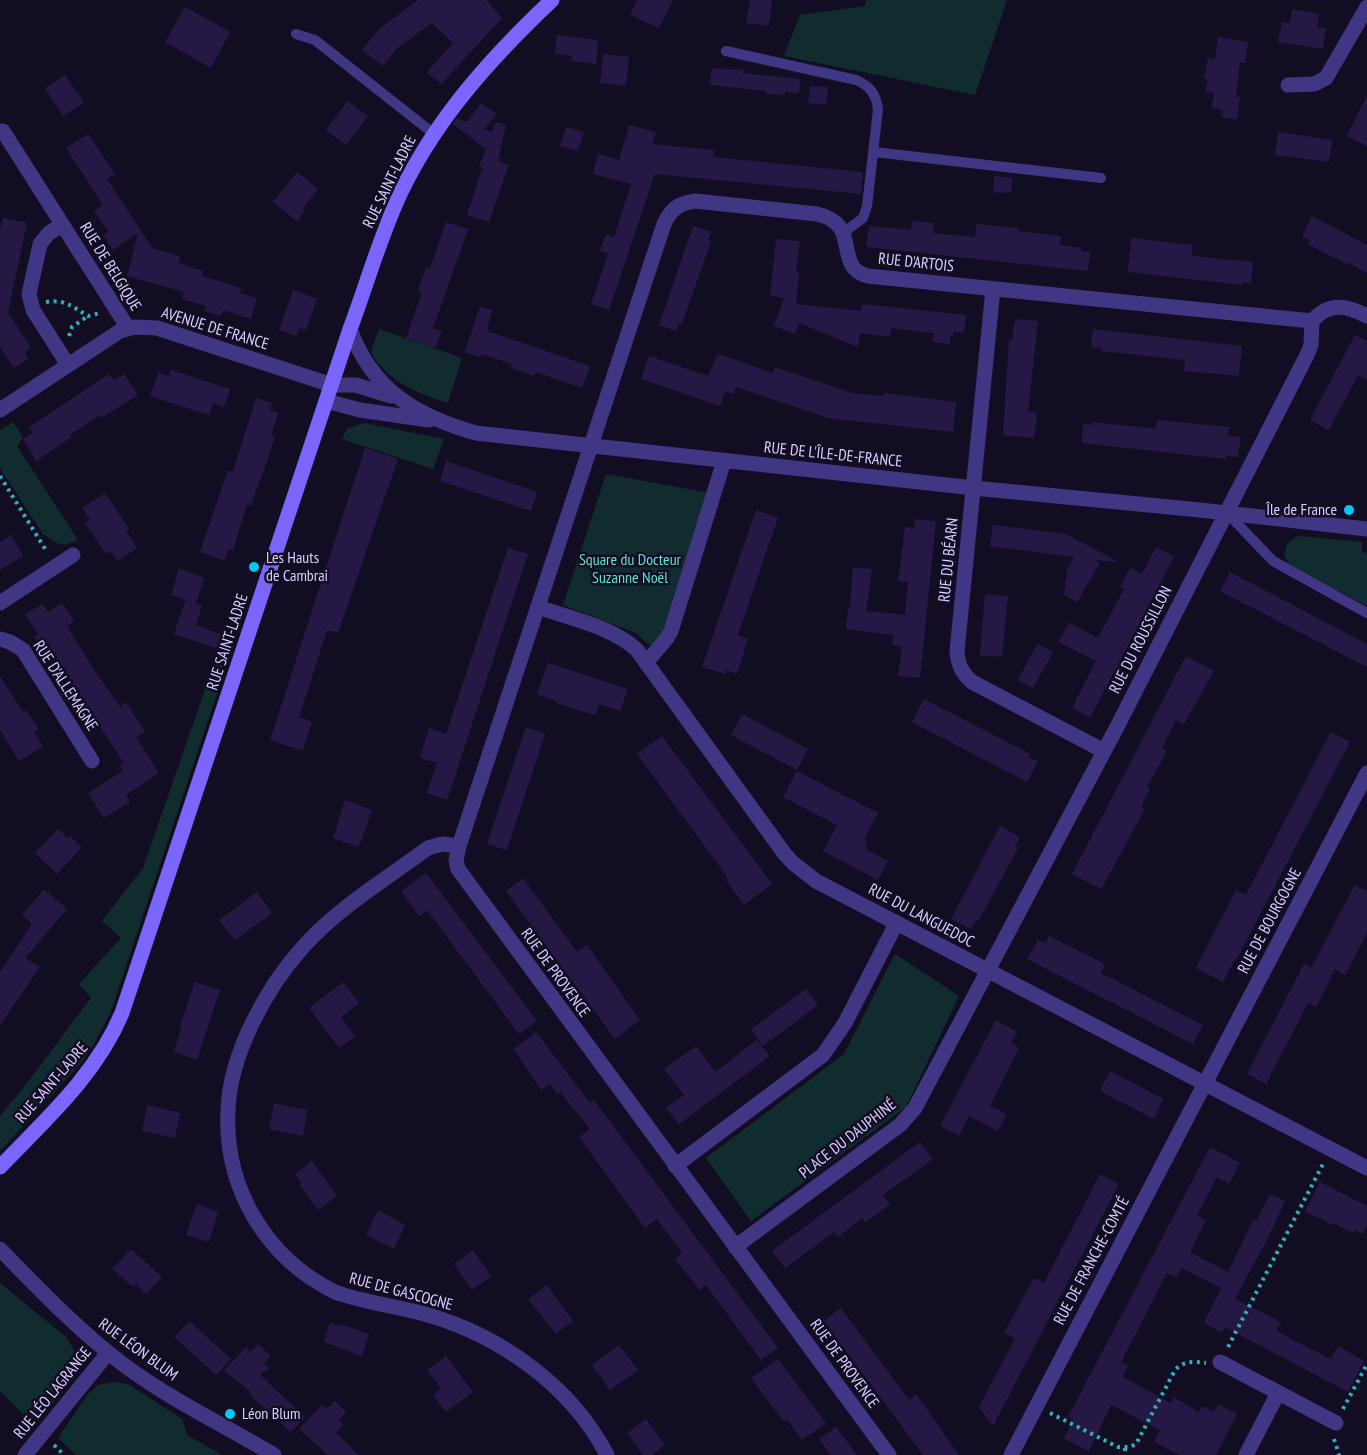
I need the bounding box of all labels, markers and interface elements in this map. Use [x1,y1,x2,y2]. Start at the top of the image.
street label: RUE SAINT-LADRE [359,133,421,231]
street label: RUE DE BELGIQUE [75,219,145,315]
street label: RUE D'ARTOIS [877,249,955,277]
street label: AVENUE DE FRANCE [159,304,271,354]
street label: RUE DE L'ÎLE-DE-FRANCE [763,438,903,472]
place label: Île de France [1266,500,1337,520]
marker: Île de France [1342,503,1356,517]
street label: RUE DU BÉARN [935,517,963,603]
place label: Les Hauts de Cambrai [266,548,328,586]
park label: Square du Docteur Suzanne Noël [579,550,681,588]
marker: Les Hauts de Cambrai [247,560,261,574]
street label: RUE DU ROUSSILLON [1106,583,1176,697]
street label: RUE SAINT-LADRE [203,591,253,693]
street label: RUE D'ALLEMAGNE [29,637,101,735]
street label: RUE DE BOURGOGNE [1234,865,1306,977]
street label: RUE DU LANGUEDOC [865,880,977,952]
street label: RUE DE PROVENCE [516,925,594,1021]
street label: RUE SAINT-LADRE [12,1039,92,1127]
street label: PLACE DU DAUPHINÉ [796,1095,900,1183]
street label: RUE DE FRANCHE-COMTÉ [1050,1194,1134,1328]
street label: RUE DE GASCOGNE [347,1269,455,1315]
street label: RUE LÉON BLUM [95,1315,181,1385]
street label: RUE DE PROVENCE [805,1316,883,1412]
street label: RUE LÉO LAGRANGE [10,1343,96,1443]
place label: Léon Blum [242,1404,300,1424]
marker: Léon Blum [223,1407,237,1421]

